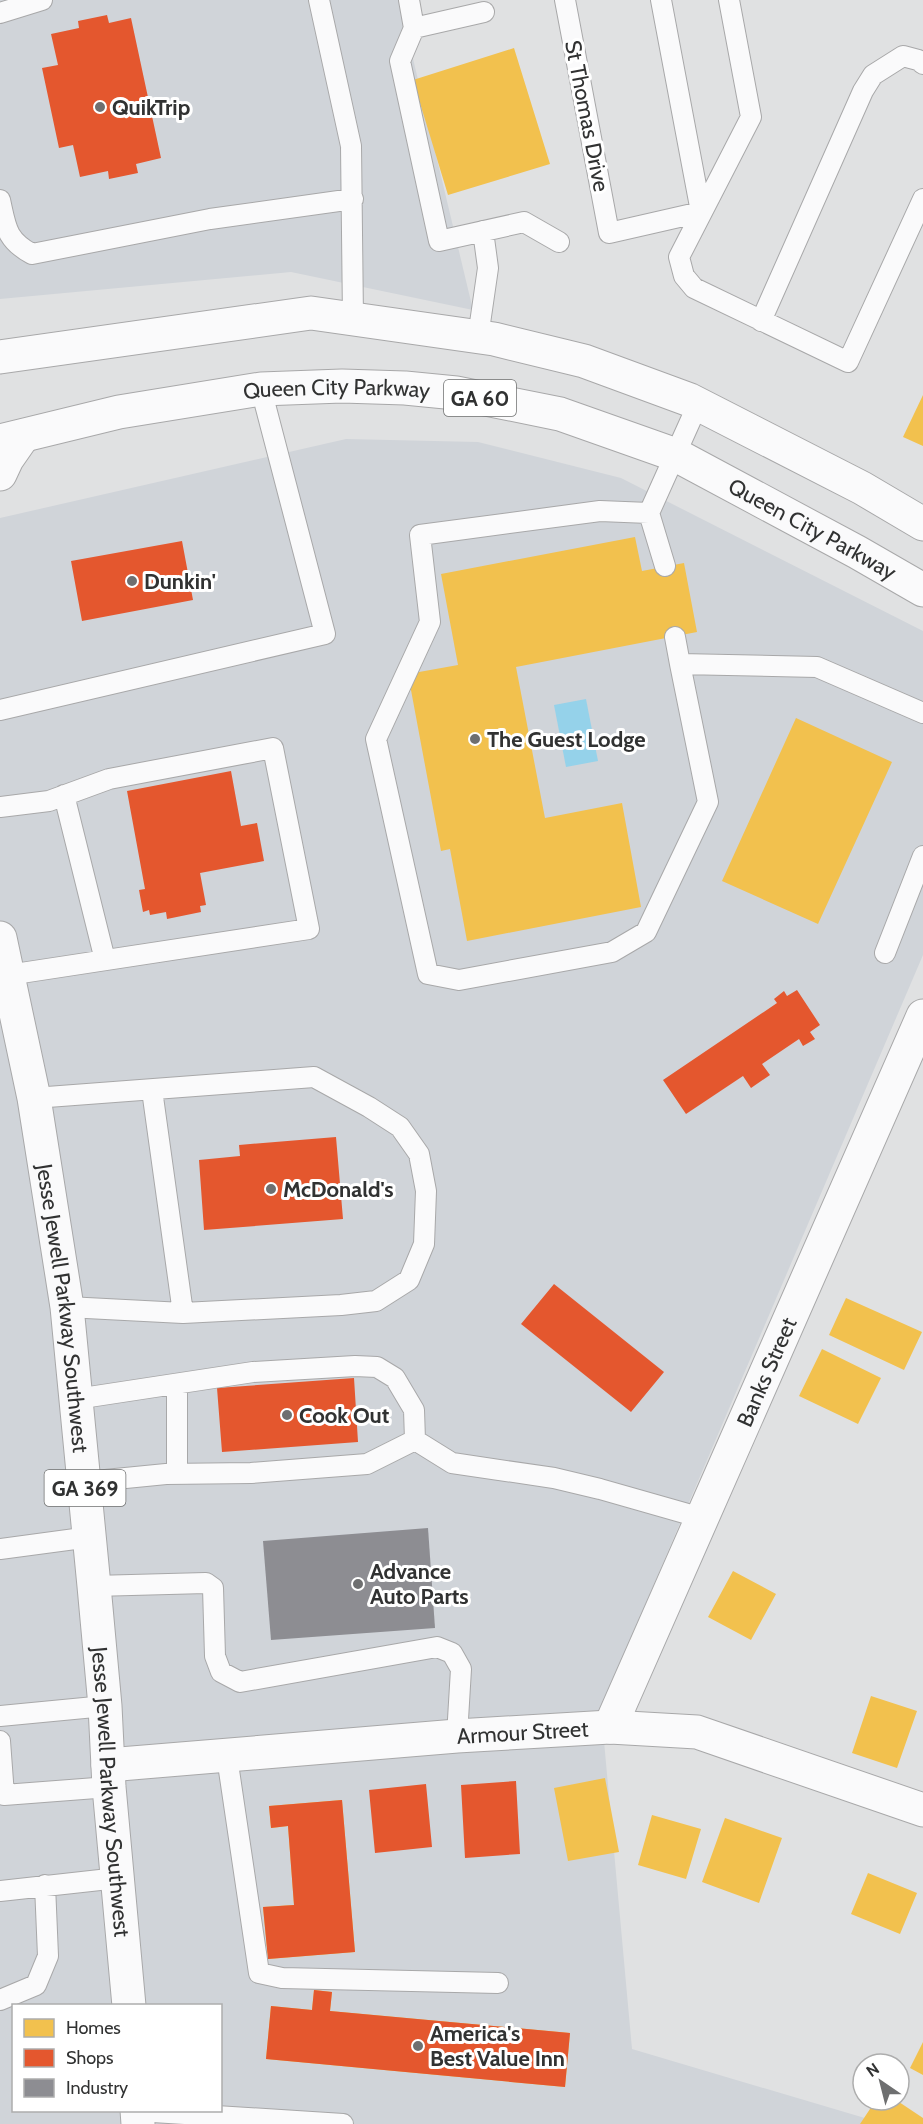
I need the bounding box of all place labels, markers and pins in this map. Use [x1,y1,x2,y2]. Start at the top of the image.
place label: QuikTrip [112,94,190,121]
marker: QuikTrip [93,100,107,114]
place label: Dunkin' [144,568,216,595]
marker: Dunkin' [125,574,139,588]
place label: The Guest Lodge [487,726,645,753]
marker: The Guest Lodge [468,732,482,746]
place label: McDonald's [283,1176,394,1203]
marker: McDonald's [264,1182,278,1196]
place label: Cook Out [299,1402,390,1429]
marker: Cook Out [280,1408,294,1422]
place label: Advance Auto Parts [370,1558,469,1610]
marker: Advance Auto Parts [351,1577,365,1591]
place label: America's Best Value Inn [430,2020,565,2072]
marker: America's Best Value Inn [411,2039,425,2053]

